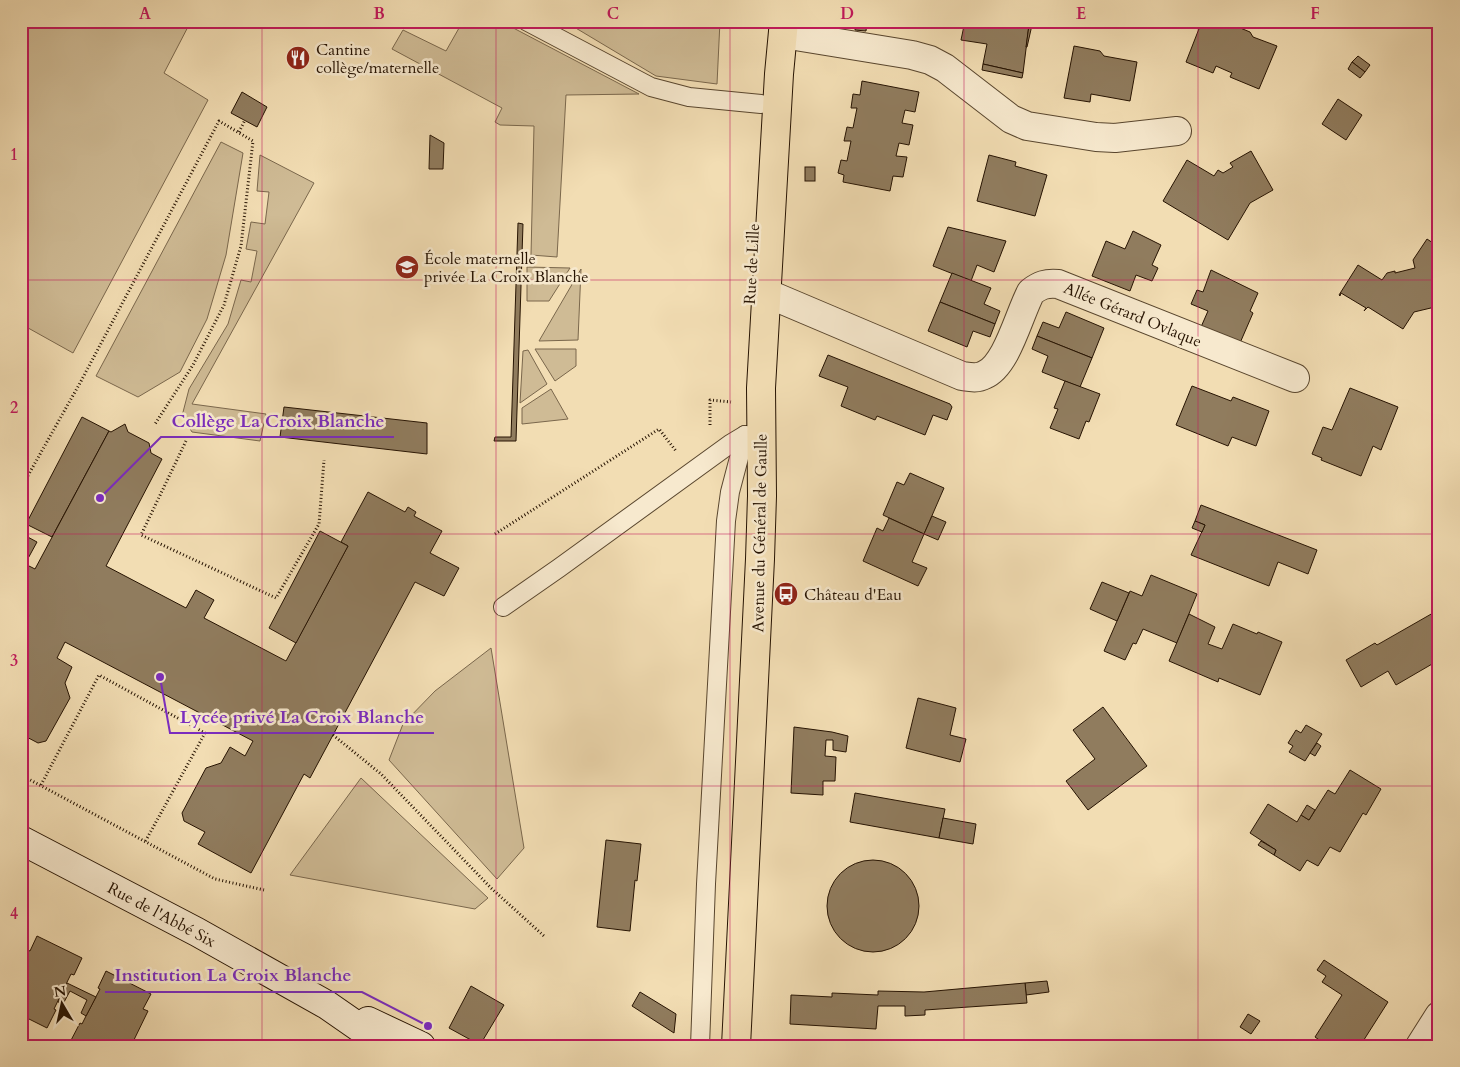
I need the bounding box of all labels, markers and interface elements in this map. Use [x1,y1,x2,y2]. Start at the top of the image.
text: A [139,3,151,25]
text: B [373,3,385,25]
text: C [607,3,619,25]
text: D [840,3,854,25]
text: E [1076,3,1086,25]
text: F [1310,3,1320,25]
place label: Cantine collège/maternelle [316,39,439,79]
restaurant icon: Cantine collège/maternelle [285,45,311,71]
text: 1 [10,144,18,166]
street label: Rue de Lille [739,223,765,305]
place label: École maternelle privée La Croix Blanche [424,248,588,288]
school or university icon: École maternelle privée La Croix Blanche [394,254,420,280]
street label: Allée Gérard Ovlaque [1060,277,1205,353]
text: 2 [10,397,18,419]
callout: Collège La Croix Blanche [161,404,394,437]
text: Collège La Croix Blanche [171,409,385,434]
street label: Avenue du Général de Gaulle [747,433,773,633]
bus stop icon: Château d'Eau [773,581,799,607]
place label: Château d'Eau [804,584,902,606]
text: 3 [10,650,18,672]
callout: Lycée privé La Croix Blanche [170,700,434,733]
text: Lycée privé La Croix Blanche [180,705,424,730]
street label: Rue de l'Abbé Six [103,877,220,953]
text: 4 [10,903,18,925]
callout: Institution La Croix Blanche [105,959,362,992]
text: Institution La Croix Blanche [115,963,352,988]
north arrow [38,980,88,1030]
text: N [53,981,68,1002]

